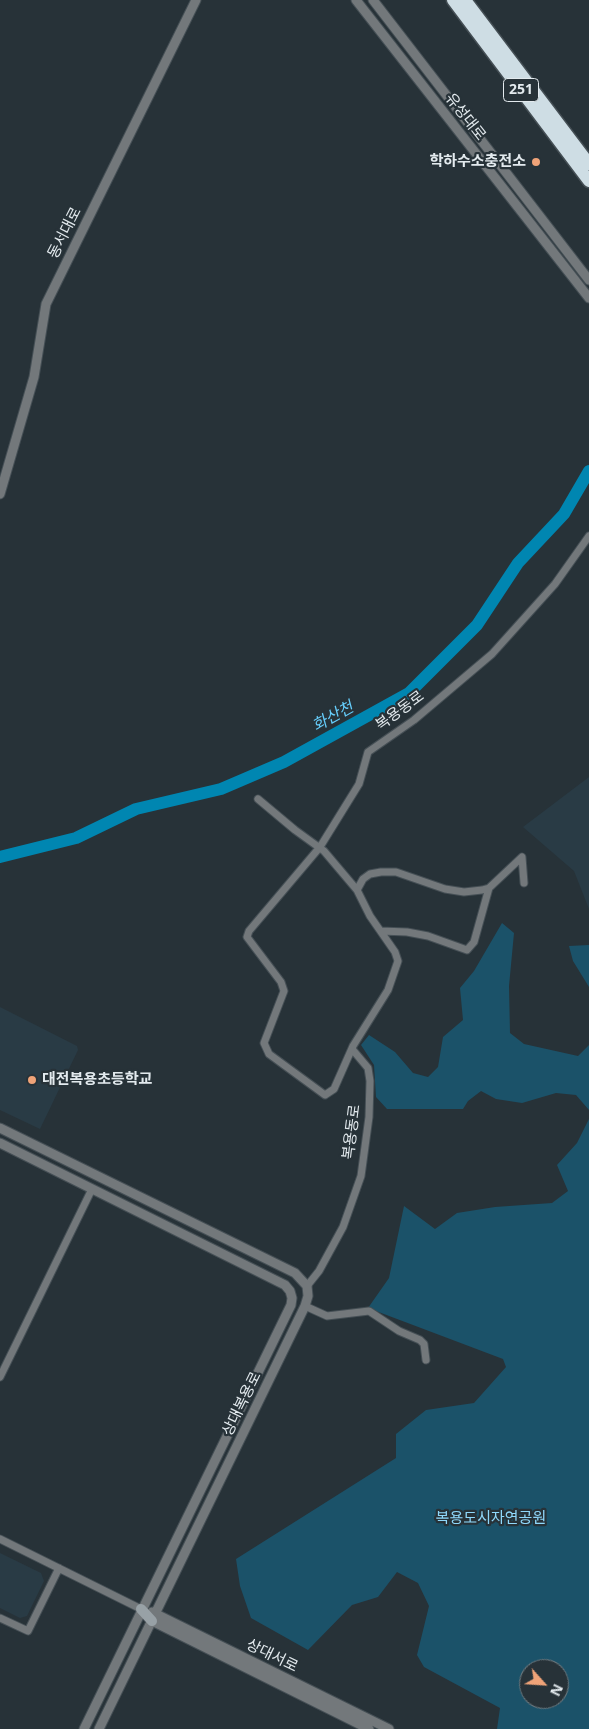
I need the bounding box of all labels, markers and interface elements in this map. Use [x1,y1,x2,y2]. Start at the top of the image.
road number: 251 [504,78,538,102]
street label: 유성대로 [441,90,489,144]
place label: 학하수소충전소 [429,153,526,171]
marker: 학하수소충전소 [530,156,542,168]
street label: 동서대로 [44,204,86,262]
street label: 복용동로 [372,687,428,735]
water label: 화산천 [309,698,357,736]
place label: 대전복용초등학교 [42,1071,152,1089]
marker: 대전복용초등학교 [26,1074,38,1086]
street label: 복용동로 [340,1104,364,1160]
street label: 상대복용로 [219,1369,265,1439]
park label: 복용도시자연공원 [436,1510,546,1528]
street label: 상대서로 [243,1636,301,1676]
north arrow [519,1659,569,1709]
text: N [546,1681,568,1700]

